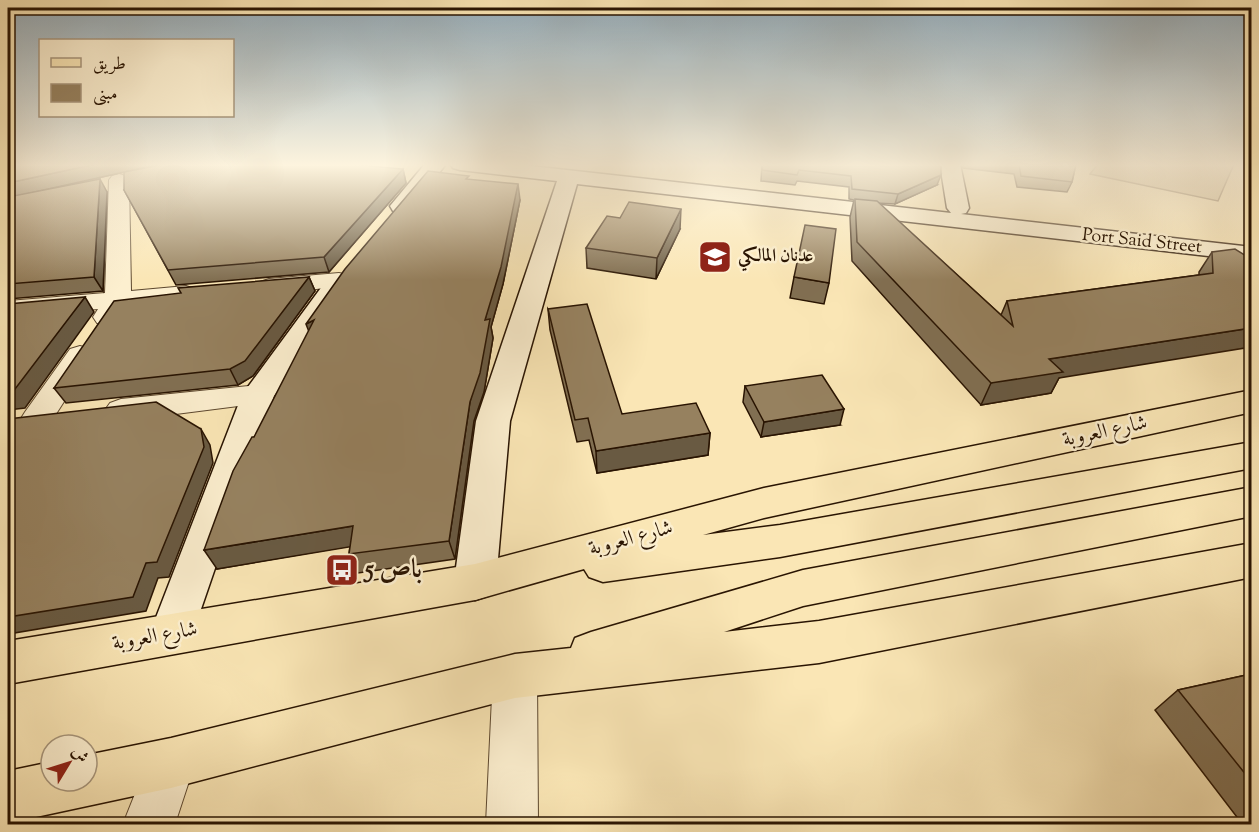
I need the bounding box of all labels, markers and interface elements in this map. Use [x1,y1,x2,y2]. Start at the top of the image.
legend [39,39,234,117]
text: طريق [93,52,126,78]
text: مبنى [93,82,118,108]
street label: Port Said Street [1081,223,1203,261]
school or university icon: عدنان المالكي [697,239,733,275]
place label: عدنان المالكي [738,244,813,272]
street label: شارع العروبة [1060,408,1150,457]
street label: شارع العروبة [586,513,677,566]
bus stop icon: باص 5 [324,552,360,588]
place label: باص 5 [363,552,422,589]
street label: شارع العروبة [110,615,200,660]
north arrow [39,733,99,793]
text: ش [65,742,93,769]

